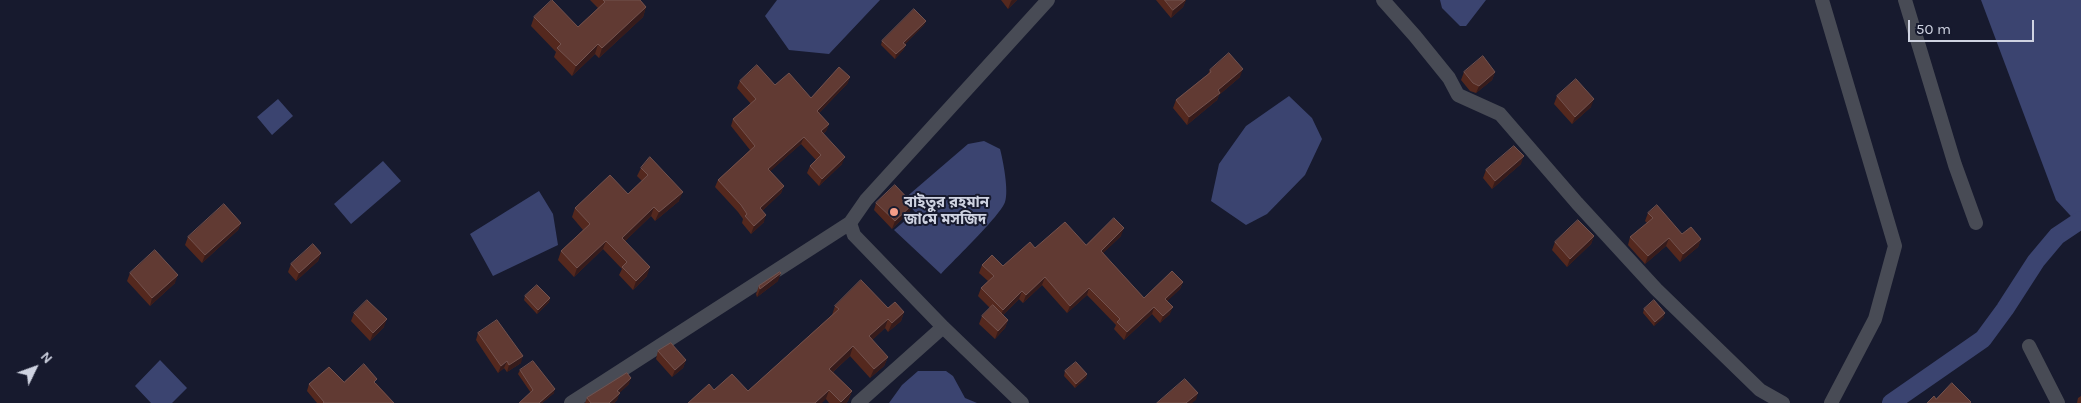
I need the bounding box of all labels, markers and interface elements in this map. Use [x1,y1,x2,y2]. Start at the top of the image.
scale bar [1911,10,2037,42]
text: 50 m [1916,20,1951,38]
place label: বাইতুর রহমান জা‌মে মস‌জিদ [904,194,989,229]
marker: বাইতুর রহমান জা‌মে মস‌জিদ [888,206,900,218]
north arrow [10,343,60,393]
text: N [37,348,56,367]

